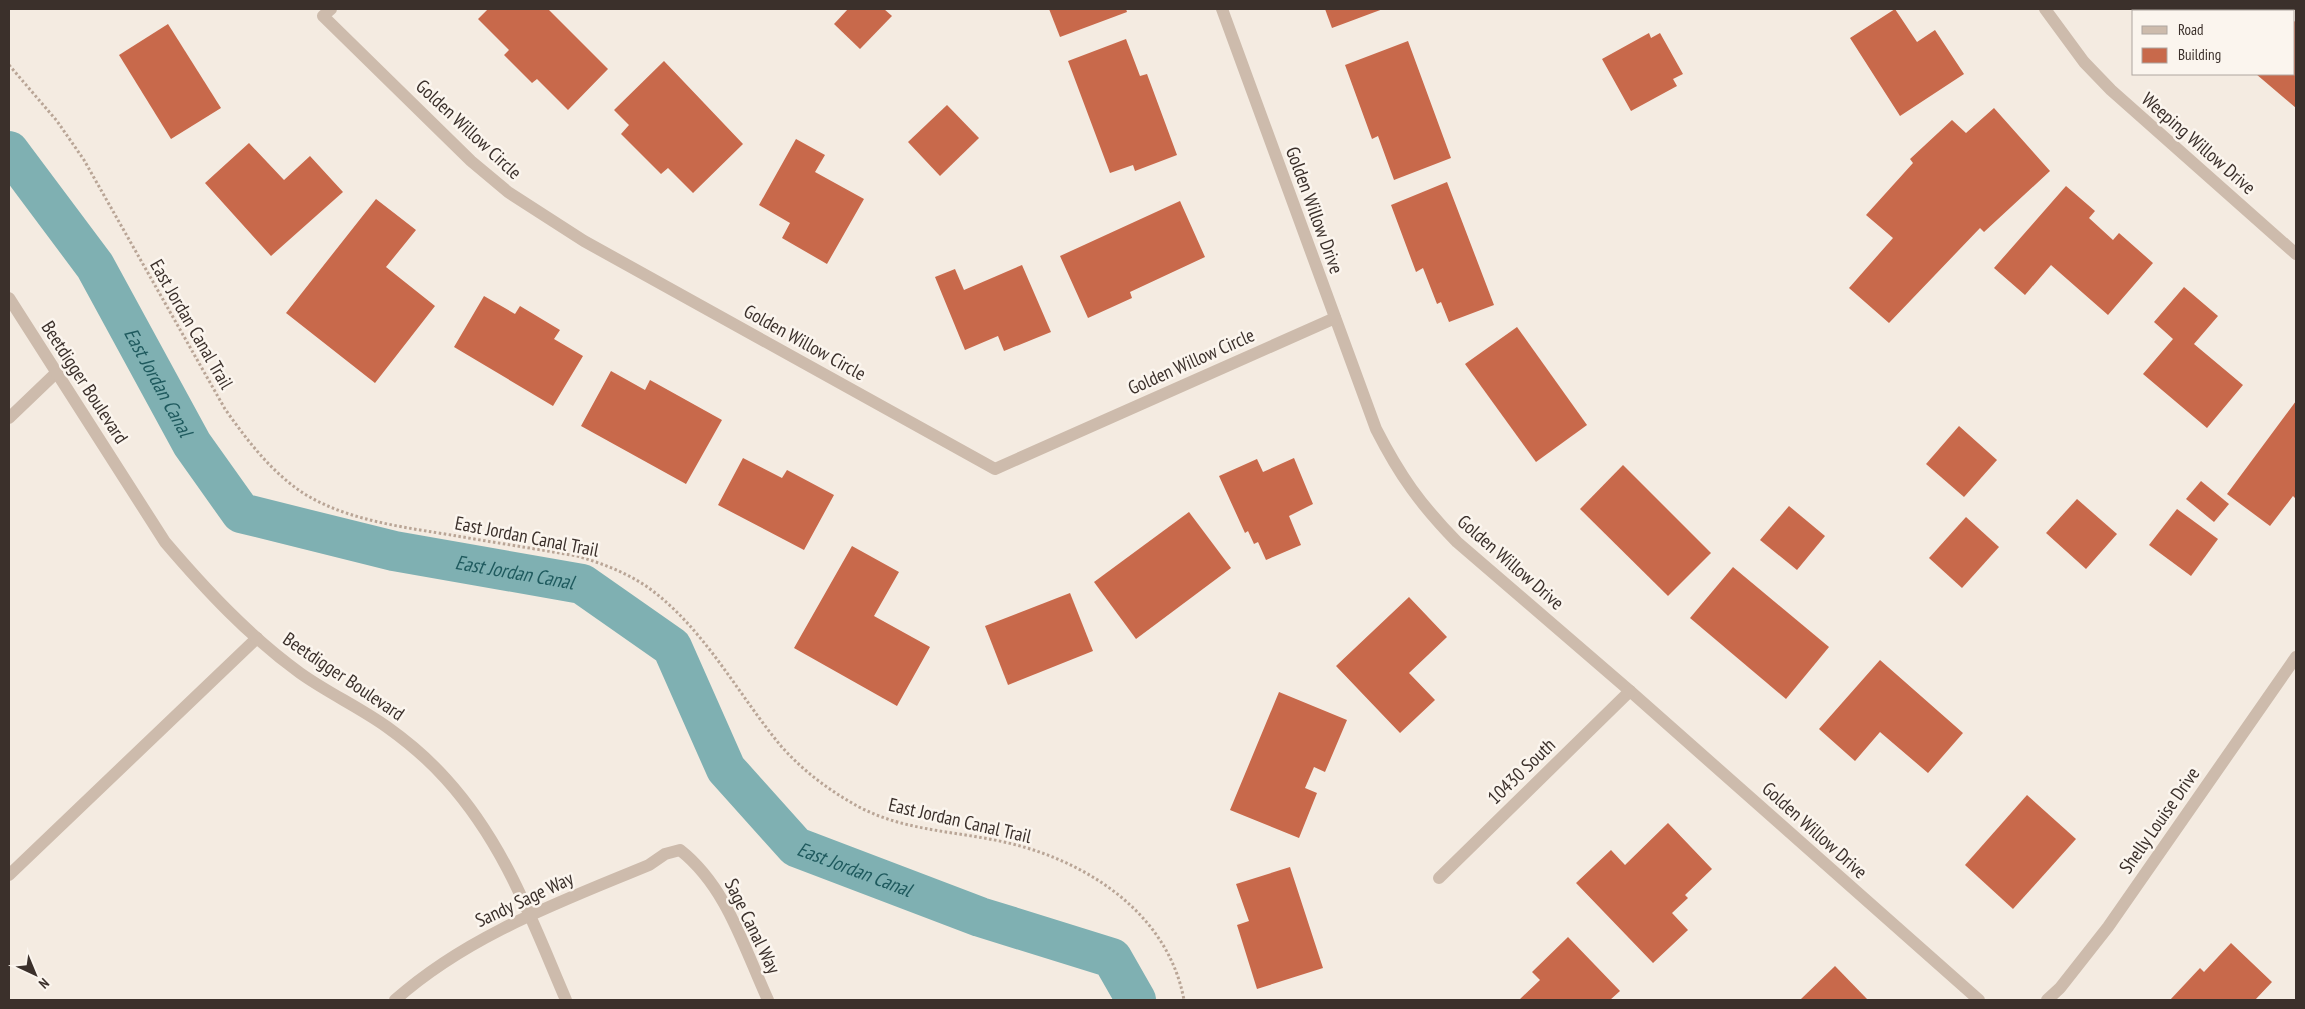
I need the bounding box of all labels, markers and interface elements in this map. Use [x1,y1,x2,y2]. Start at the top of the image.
legend [2132,10,2295,75]
text: Road [2178,20,2204,39]
text: Building [2178,45,2221,64]
street label: Golden Willow Circle [411,74,527,184]
street label: Weeping Willow Drive [2137,87,2261,199]
street label: Golden Willow Drive [1281,143,1349,277]
street label: East Jordan Canal Trail [146,255,238,393]
street label: Golden Willow Circle [740,299,870,385]
street label: Beetdigger Boulevard [36,316,134,448]
street label: Golden Willow Circle [1124,322,1258,400]
water label: East Jordan Canal [118,324,198,440]
street label: Golden Willow Drive [1453,509,1569,615]
street label: East Jordan Canal Trail [453,510,601,562]
water label: East Jordan Canal [453,549,578,596]
street label: Beetdigger Boulevard [279,627,409,725]
street label: 10430 South [1482,733,1560,809]
street label: Shelly Louise Drive [2114,762,2205,878]
street label: Golden Willow Drive [1757,776,1873,884]
street label: East Jordan Canal Trail [886,792,1034,848]
water label: East Jordan Canal [794,836,917,904]
street label: Sandy Sage Way [471,866,578,932]
street label: Sage Canal Way [720,875,787,978]
north arrow [10,949,60,999]
text: N [35,974,53,992]

